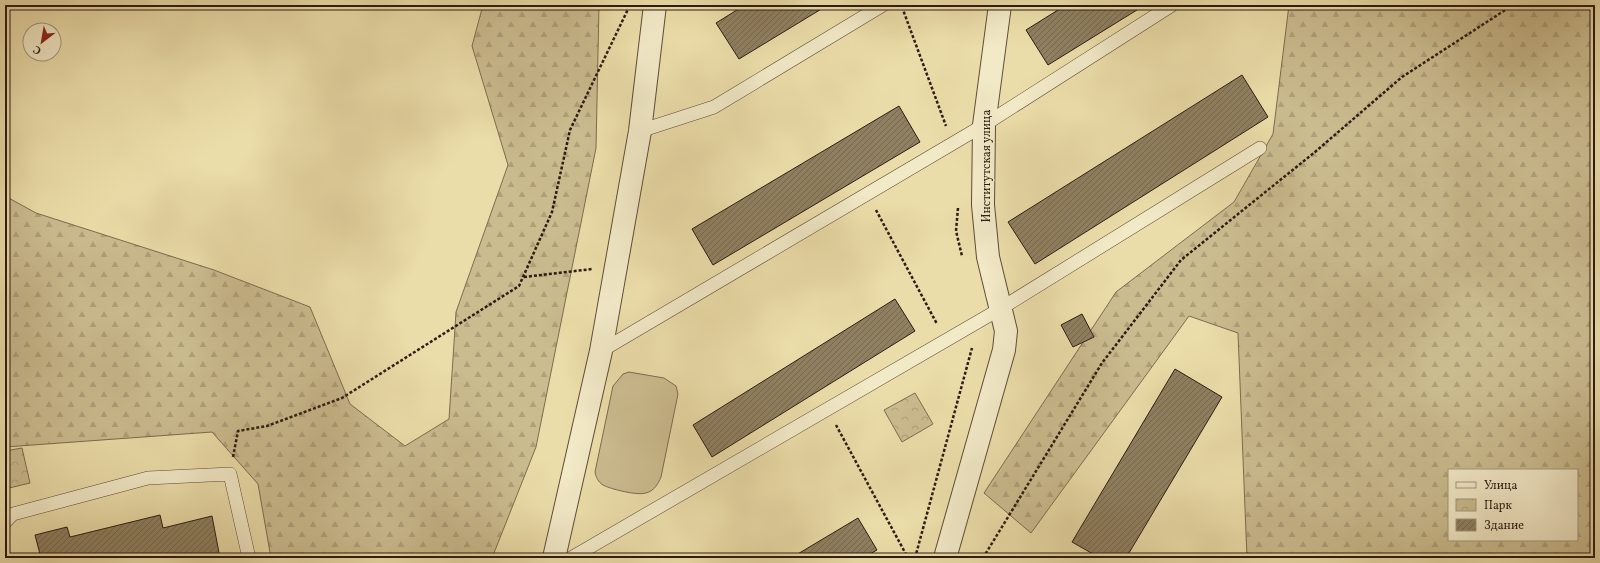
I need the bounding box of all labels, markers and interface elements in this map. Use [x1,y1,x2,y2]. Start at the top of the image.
north arrow [22,22,62,62]
text: С [31,41,45,58]
street label: Институтская улица [979,109,995,223]
legend [1448,469,1578,541]
text: Улица [1484,478,1517,494]
text: Парк [1484,498,1512,514]
text: Здание [1484,518,1524,534]

